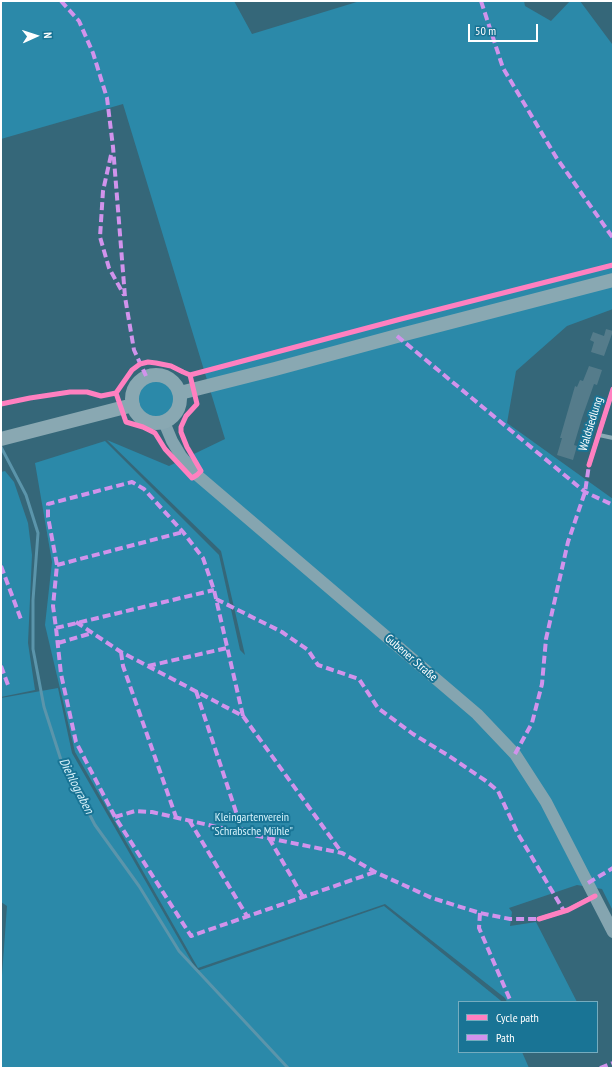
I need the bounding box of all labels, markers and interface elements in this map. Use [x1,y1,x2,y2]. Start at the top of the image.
north arrow [16,16,56,56]
scale bar [470,16,540,42]
text: 50 m [475,23,496,38]
text: N [41,32,55,39]
street label: Waldsiedlung [576,395,606,453]
street label: Gubener Straße [382,631,440,685]
water label: Diehlograben [55,756,97,816]
park label: Kleingartenverein "Schrabsche Mühle" [211,811,293,839]
legend [458,1001,598,1053]
text: Cycle path [496,1010,539,1025]
text: Path [496,1030,514,1045]

